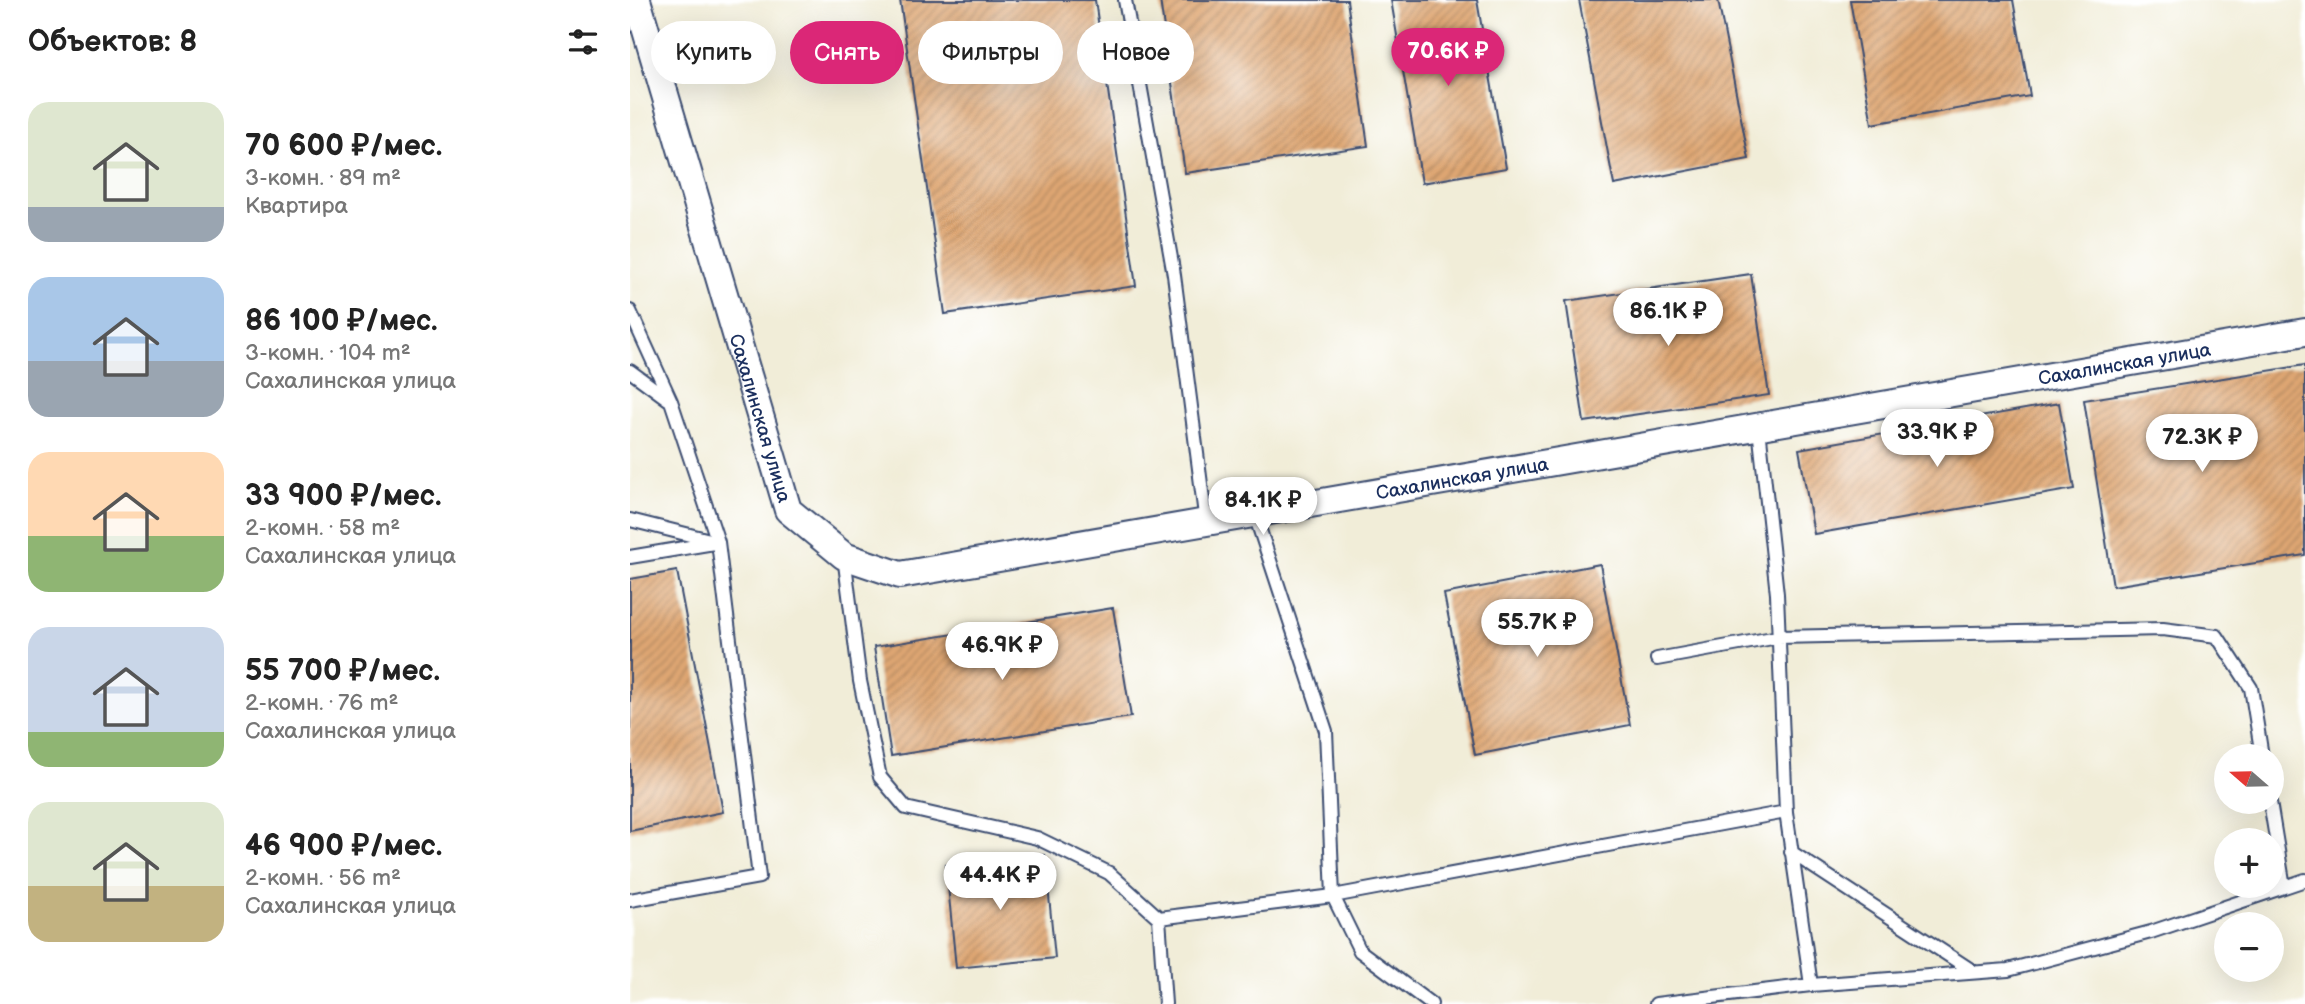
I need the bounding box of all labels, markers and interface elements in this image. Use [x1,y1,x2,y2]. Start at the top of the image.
chip: Купить [651,21,776,84]
chip: Снять [790,21,904,84]
chip: Фильтры [918,21,1063,84]
chip: Новое [1077,21,1194,84]
icon: filters [564,23,602,61]
text: Объектов: 8 [28,24,197,60]
pin: 70.6K ₽ [1383,28,1513,88]
text: 70.6K ₽ [1407,37,1489,65]
text: 70 600 ₽/мес. [245,128,442,164]
icon: home [84,130,168,214]
text: 3-комн. · 89 m² [245,164,401,192]
text: Квартира [245,192,348,220]
pin: 86.1K ₽ [1603,288,1733,348]
text: 86.1K ₽ [1629,297,1707,325]
text: 86 100 ₽/мес. [245,303,438,339]
icon: home [84,305,168,389]
street label: Сахалинская улица [724,332,795,505]
text: 3-комн. · 104 m² [245,339,411,367]
street label: Сахалинская улица [2037,339,2213,391]
text: Сахалинская улица [245,367,456,395]
pin: 33.9K ₽ [1872,410,2002,469]
pin: 72.3K ₽ [2137,414,2267,474]
text: 33.9K ₽ [1897,418,1977,446]
text: 72.3K ₽ [2162,423,2242,451]
street label: Сахалинская улица [1374,453,1550,505]
pin: 84.1K ₽ [1198,477,1328,537]
text: 33 900 ₽/мес. [245,478,442,514]
icon: home [84,480,168,564]
text: 84.1K ₽ [1224,486,1302,514]
text: 2-комн. · 58 m² [245,514,400,542]
text: Сахалинская улица [245,542,456,570]
pin: 55.7K ₽ [1472,600,1602,659]
text: 55.7K ₽ [1497,608,1577,636]
pin: 46.9K ₽ [937,622,1067,682]
text: 46.9K ₽ [961,631,1043,659]
text: 55 700 ₽/мес. [245,653,440,689]
icon: home [84,655,168,739]
text: 2-комн. · 76 m² [245,689,398,717]
text: Сахалинская улица [245,717,456,745]
north arrow [2214,744,2284,814]
map controls [2214,744,2284,982]
text: 46 900 ₽/мес. [245,828,442,864]
button: + [2214,828,2284,898]
icon: home [84,830,168,914]
pin: 44.4K ₽ [935,852,1065,912]
text: 44.4K ₽ [960,861,1040,889]
text: 2-комн. · 56 m² [245,864,401,892]
text: Сахалинская улица [245,892,456,920]
button: − [2214,912,2284,982]

